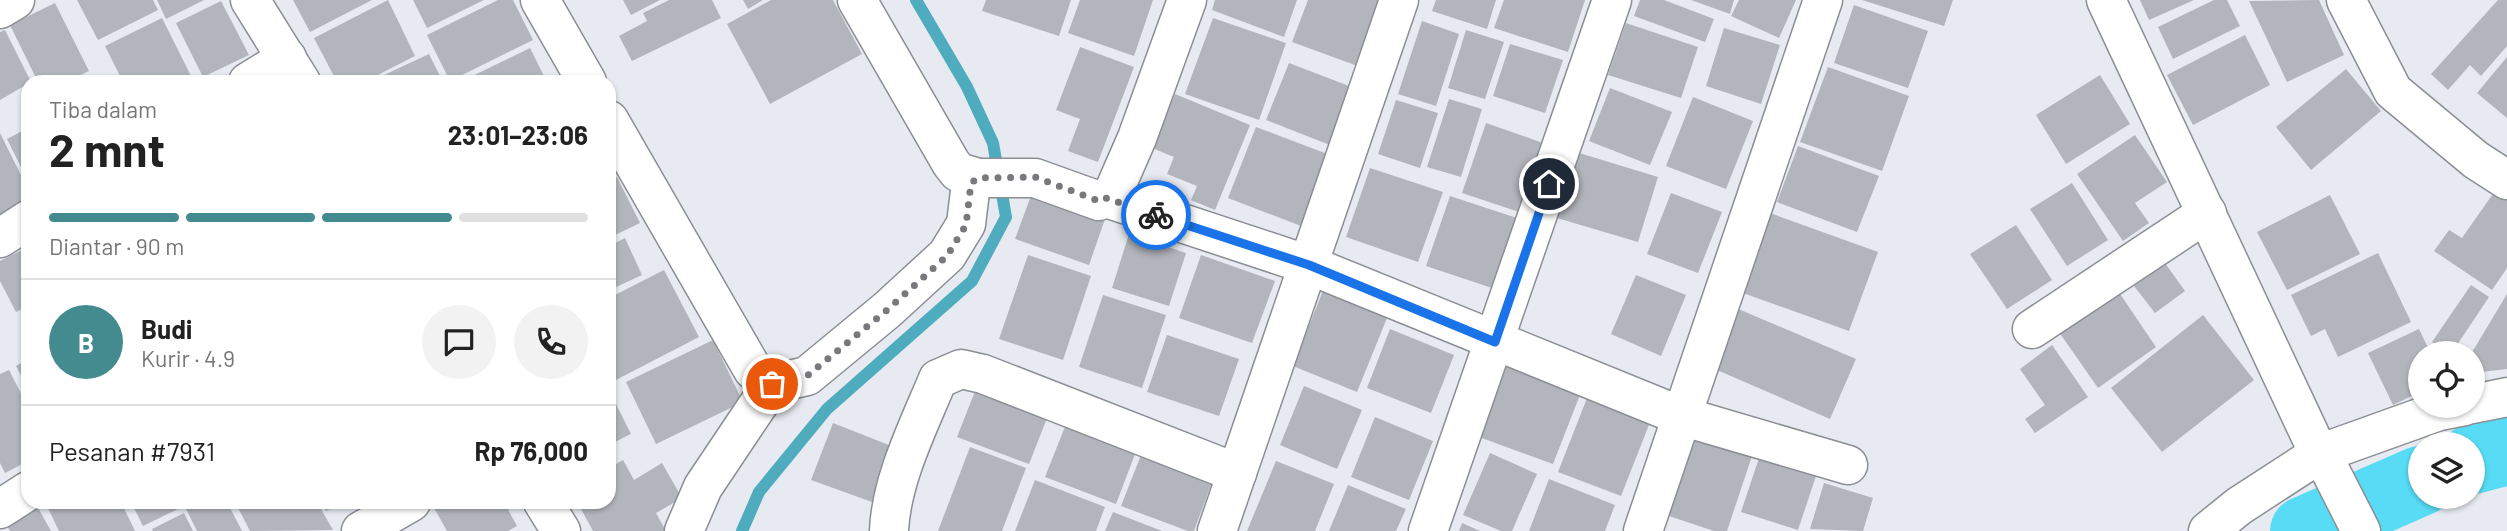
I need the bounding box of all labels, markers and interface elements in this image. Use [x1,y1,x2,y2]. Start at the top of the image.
text: Tiba dalam [49,95,157,123]
text: 23:01–23:06 [448,119,588,150]
text: 2 mnt [49,121,165,176]
pin [1519,154,1579,214]
icon: home [1530,165,1568,203]
courier [1121,180,1191,250]
icon: bike [1137,196,1175,234]
text: Diantar · 90 m [49,232,184,260]
button: chat [422,305,496,379]
button: phone [514,305,588,379]
text: Budi [141,313,192,344]
text: B [78,327,94,358]
map controls [2408,341,2485,509]
button: locate [2408,341,2485,418]
text: Kurir · 4.9 [141,344,235,372]
pin [742,354,802,414]
icon: bag [753,365,791,403]
button: layers [2408,432,2485,509]
text: Pesanan #7931 [49,435,215,466]
text: Rp 76,000 [475,435,588,466]

